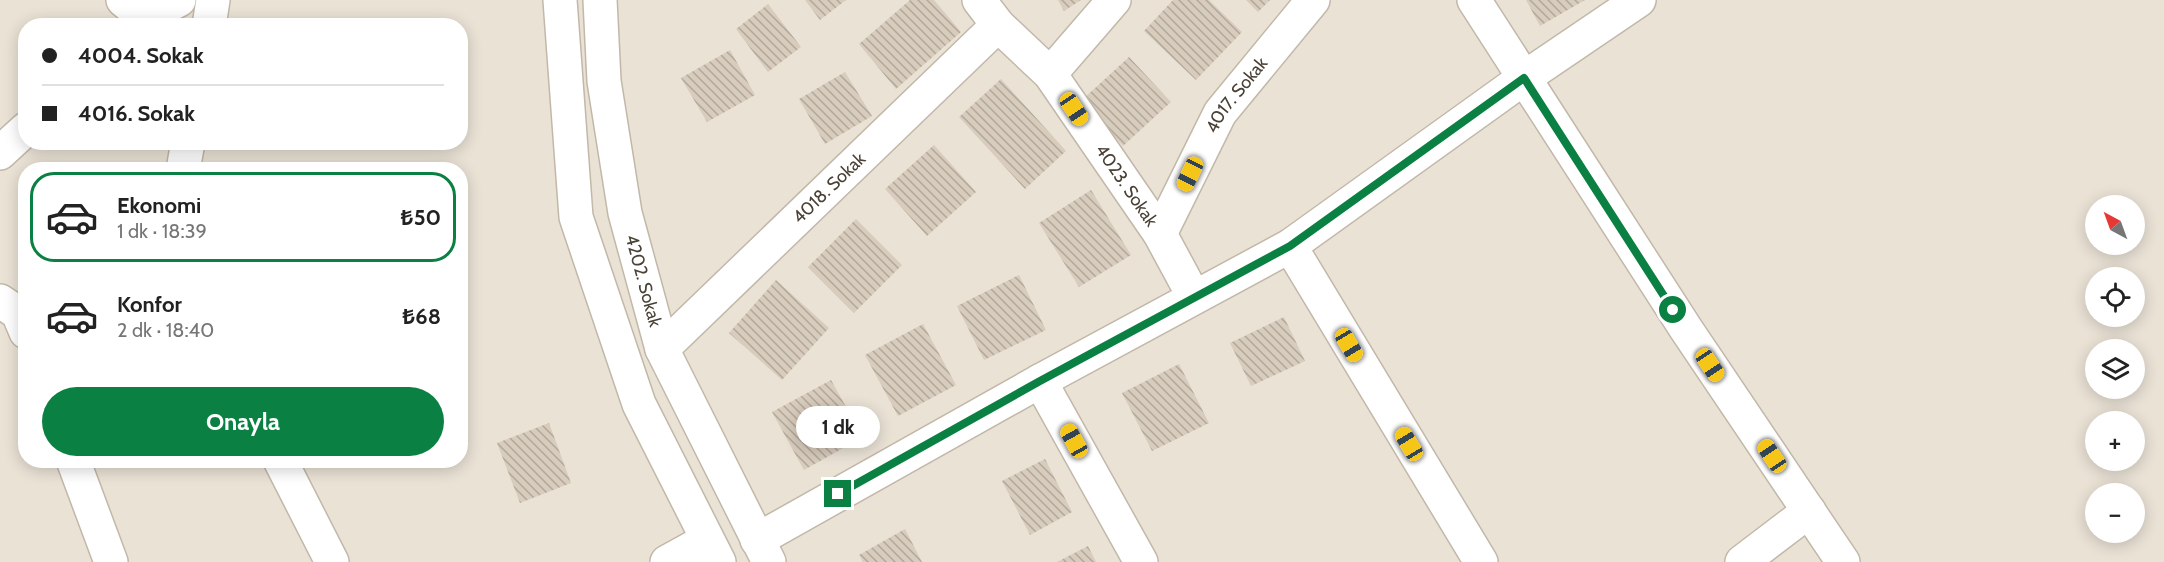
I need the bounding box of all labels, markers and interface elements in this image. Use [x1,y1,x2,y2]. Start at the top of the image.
text: 4004. Sokak [78,42,204,69]
street label: 4017. Sokak [1201,52,1273,137]
car [1056,89,1092,129]
text: 4016. Sokak [78,100,195,127]
street label: 4023. Sokak [1091,140,1163,232]
street label: 4018. Sokak [788,147,871,228]
car [1174,154,1206,194]
icon: car [45,190,99,244]
text: Ekonomi [117,192,201,219]
north arrow [2085,195,2145,255]
map controls [2085,195,2145,543]
text: ₺50 [401,204,441,231]
text: 1 dk · 18:39 [117,219,207,243]
street label: 4202. Sokak [620,232,667,330]
button: locate [2085,267,2145,327]
icon: car [45,289,99,343]
text: Konfor [117,291,182,318]
route start [1659,296,1686,323]
text: ₺68 [402,303,441,330]
text: 2 dk · 18:40 [117,318,214,342]
car [1332,325,1366,365]
button: layers [2085,339,2145,399]
car [1692,345,1728,385]
button: Onayla [42,387,444,456]
callout: 1 dk [796,407,880,449]
button: + [2085,411,2145,471]
text: 1 dk [822,415,855,439]
car [1057,421,1091,461]
car [1392,424,1426,464]
car [1754,436,1790,476]
route end [824,480,851,507]
button: − [2085,483,2145,543]

